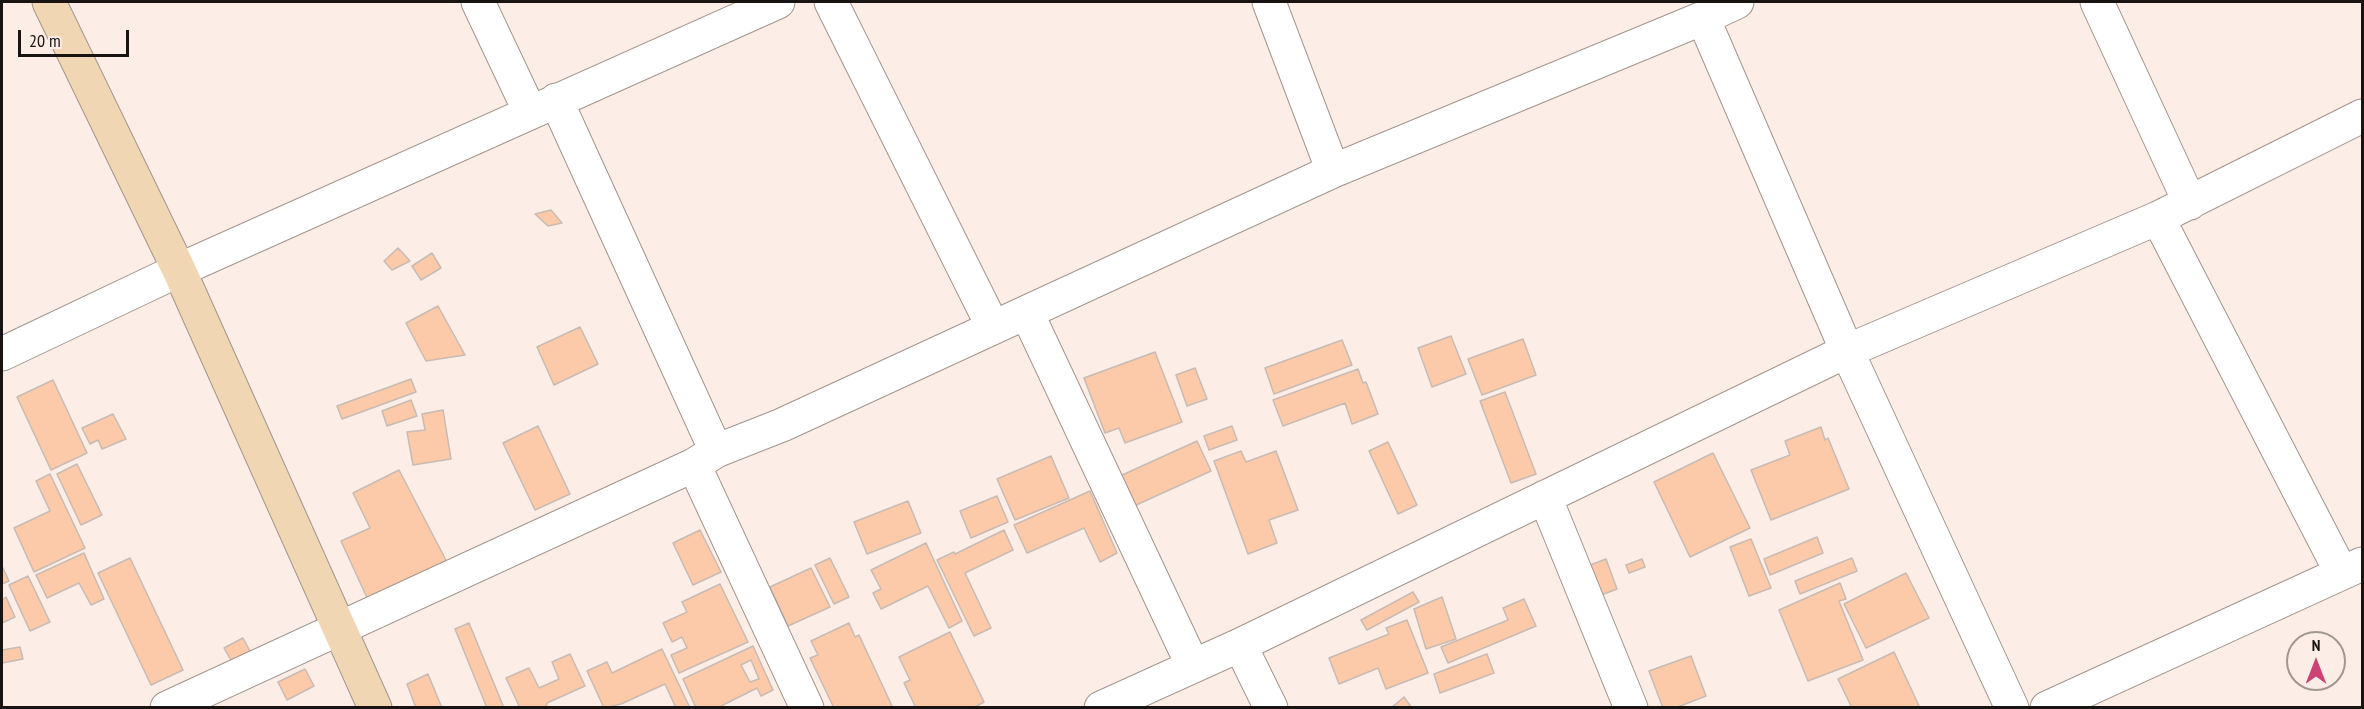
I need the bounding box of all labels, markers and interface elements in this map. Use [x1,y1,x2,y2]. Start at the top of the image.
scale bar [21,18,132,56]
text: 20 m [29,29,61,52]
north arrow [2286,631,2346,691]
text: N [2312,635,2320,655]

